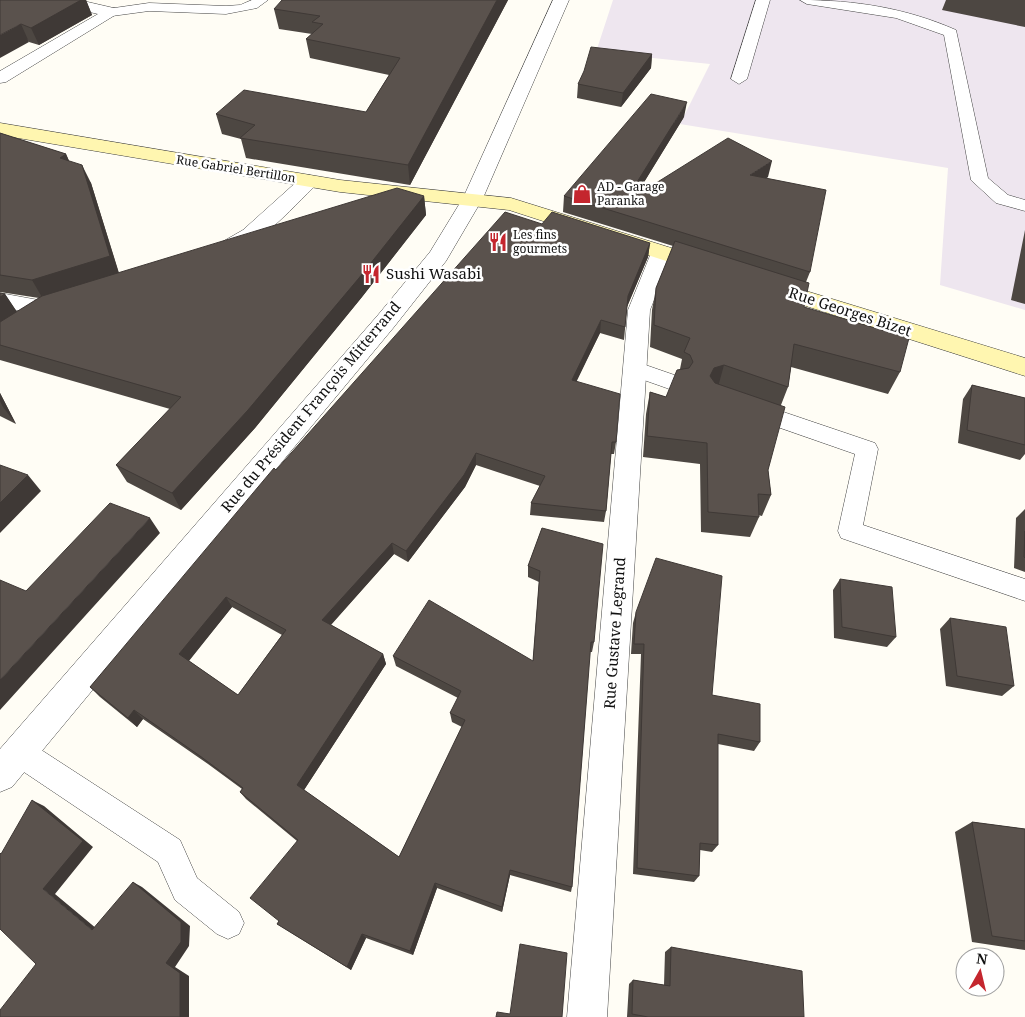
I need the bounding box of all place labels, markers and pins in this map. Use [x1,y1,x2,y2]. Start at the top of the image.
place label: AD - Garage Paranka [597,178,665,209]
shop icon: AD - Garage Paranka [571,183,593,205]
place label: Les fins gourmets [513,226,567,257]
restaurant icon: Les fins gourmets [487,231,509,253]
restaurant icon: Sushi Wasabi [360,263,382,285]
place label: Sushi Wasabi [386,263,481,283]

